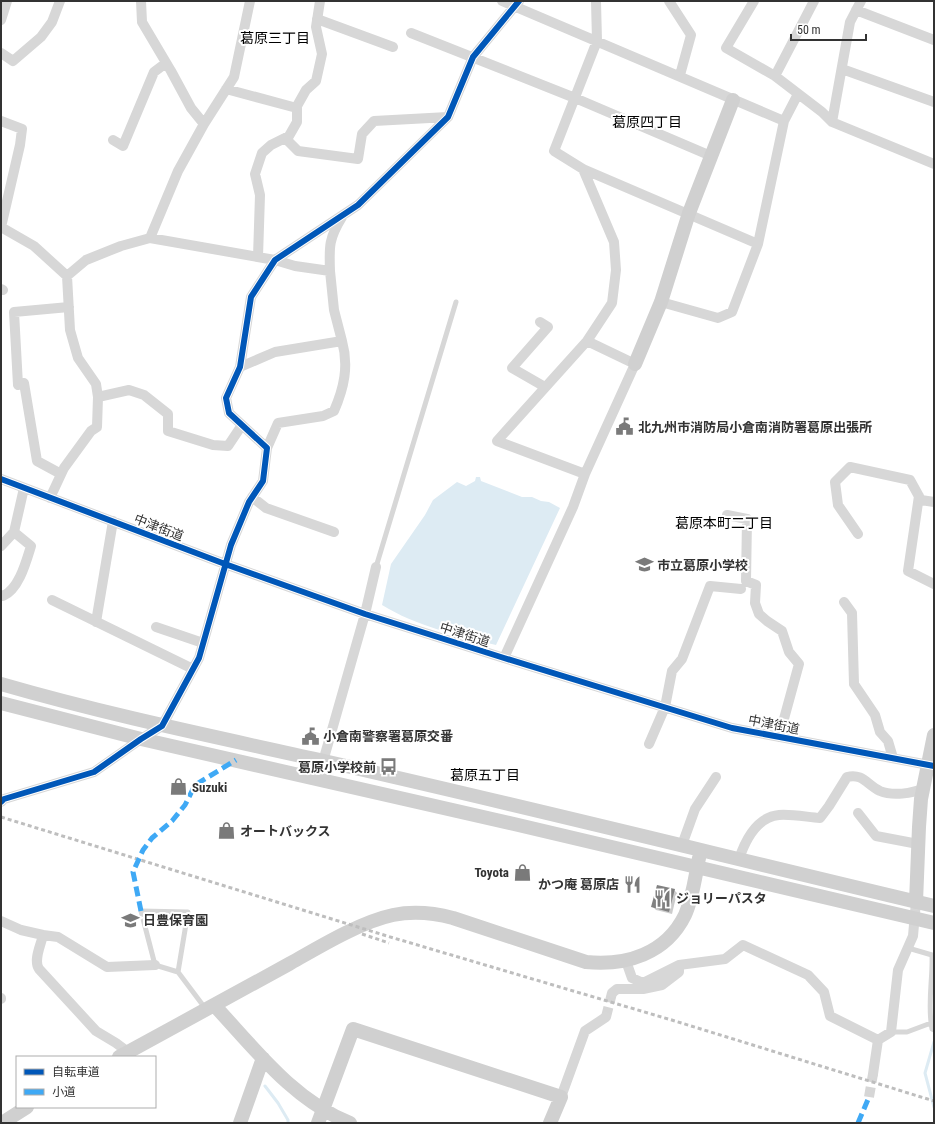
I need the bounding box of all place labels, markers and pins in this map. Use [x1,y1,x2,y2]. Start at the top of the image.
public building icon: 北九州市消防局小倉南消防署葛原出張所 [615,417,635,437]
place label: 北九州市消防局小倉南消防署葛原出張所 [638,420,872,435]
school or university icon: 市立葛原小学校 [634,555,654,575]
place label: 市立葛原小学校 [657,558,748,573]
public building icon: 小倉南警察署葛原交番 [300,726,320,746]
place label: 小倉南警察署葛原交番 [323,729,453,744]
bus stop icon: 葛原小学校前 [379,757,399,777]
place label: 葛原小学校前 [298,760,376,775]
shop icon: Suzuki [169,777,189,797]
place label: Suzuki [192,780,227,795]
shop icon: オートバックス [217,821,237,841]
place label: オートバックス [240,824,331,839]
shop icon: Toyota [512,862,532,882]
place label: Toyota [475,865,509,880]
restaurant icon: かつ庵 葛原店 [622,874,642,894]
place label: かつ庵 葛原店 [538,877,619,892]
restaurant icon: ジョリーパスタ [653,888,673,908]
place label: ジョリーパスタ [676,891,767,906]
school or university icon: 日豊保育園 [120,910,140,930]
place label: 日豊保育園 [143,913,208,928]

